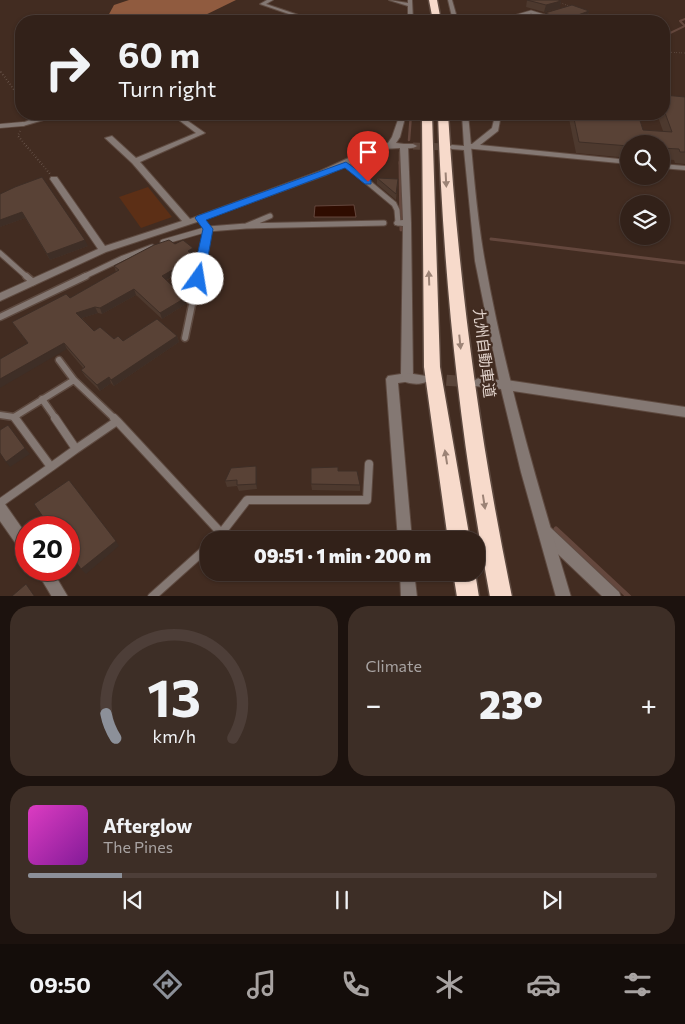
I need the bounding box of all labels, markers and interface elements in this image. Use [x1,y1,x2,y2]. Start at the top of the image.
text: 60 m [118,32,200,75]
icon: right [35,35,100,100]
text: Turn right [118,75,216,102]
pin [347,131,389,182]
map controls [620,135,670,245]
button: search [620,135,670,185]
icon: arrive [354,138,382,166]
one-way arrow [442,172,450,188]
button: layers [620,195,670,245]
position arrow [171,252,223,304]
one-way arrow [425,270,433,286]
street label: 九州自動車道 [471,307,499,399]
one-way arrow [456,334,464,350]
one-way arrow [442,449,450,465]
one-way arrow [480,495,488,511]
speed limit sign: 20 [15,516,80,581]
text: 09:51 · 1 min · 200 m [254,544,431,567]
text: Climate [366,656,422,675]
text: 13 [147,664,201,728]
text: 23° [479,680,543,727]
text: − [366,687,381,721]
text: + [641,687,657,721]
text: km/h [152,725,195,747]
text: Afterglow [103,814,192,837]
text: The Pines [103,837,173,856]
icon: previous [119,886,147,914]
icon: pause [328,886,356,914]
icon: next [538,886,566,914]
icon: directions [150,967,185,1002]
icon: music [244,967,279,1002]
icon: phone [338,967,373,1002]
icon: climate [432,967,467,1002]
icon: car [526,967,561,1002]
icon: filters [620,967,655,1002]
text: 09:50 [30,971,91,998]

